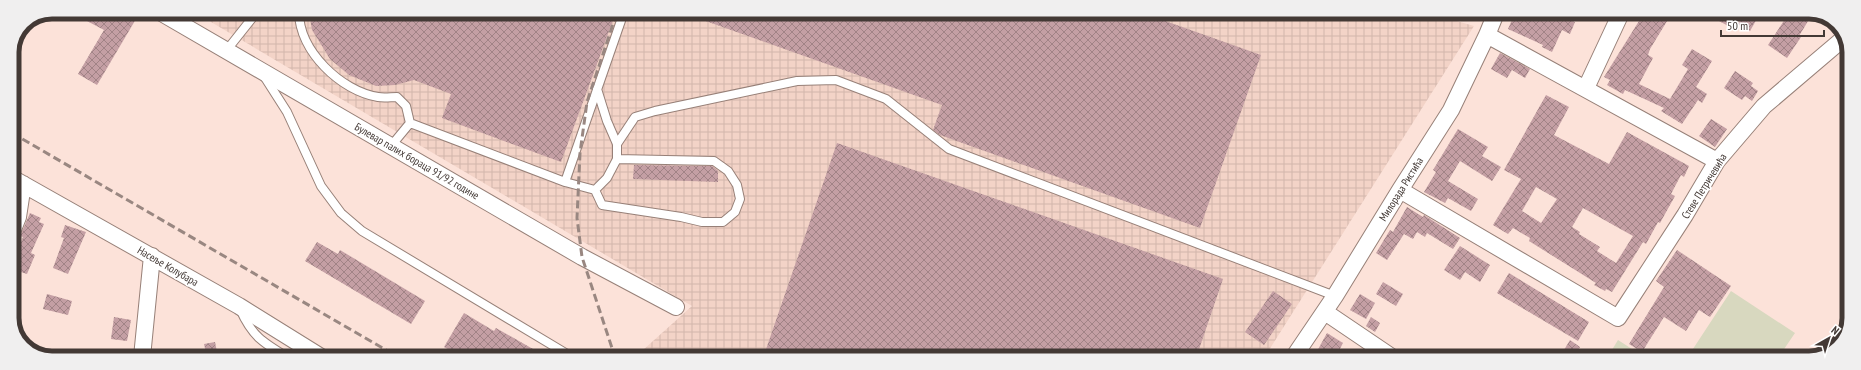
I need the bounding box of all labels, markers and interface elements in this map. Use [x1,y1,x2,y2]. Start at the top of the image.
scale bar [1721,12,1824,38]
text: 50 m [1727,18,1748,33]
street label: Булевар палих бораца 91/92 године [352,120,482,203]
street label: Стеве Петричевића [1678,151,1730,221]
street label: Милорада Ристића [1376,154,1426,224]
street label: Насеље Колубара [135,243,201,289]
north arrow [1809,318,1849,358]
text: N [1829,323,1842,338]

